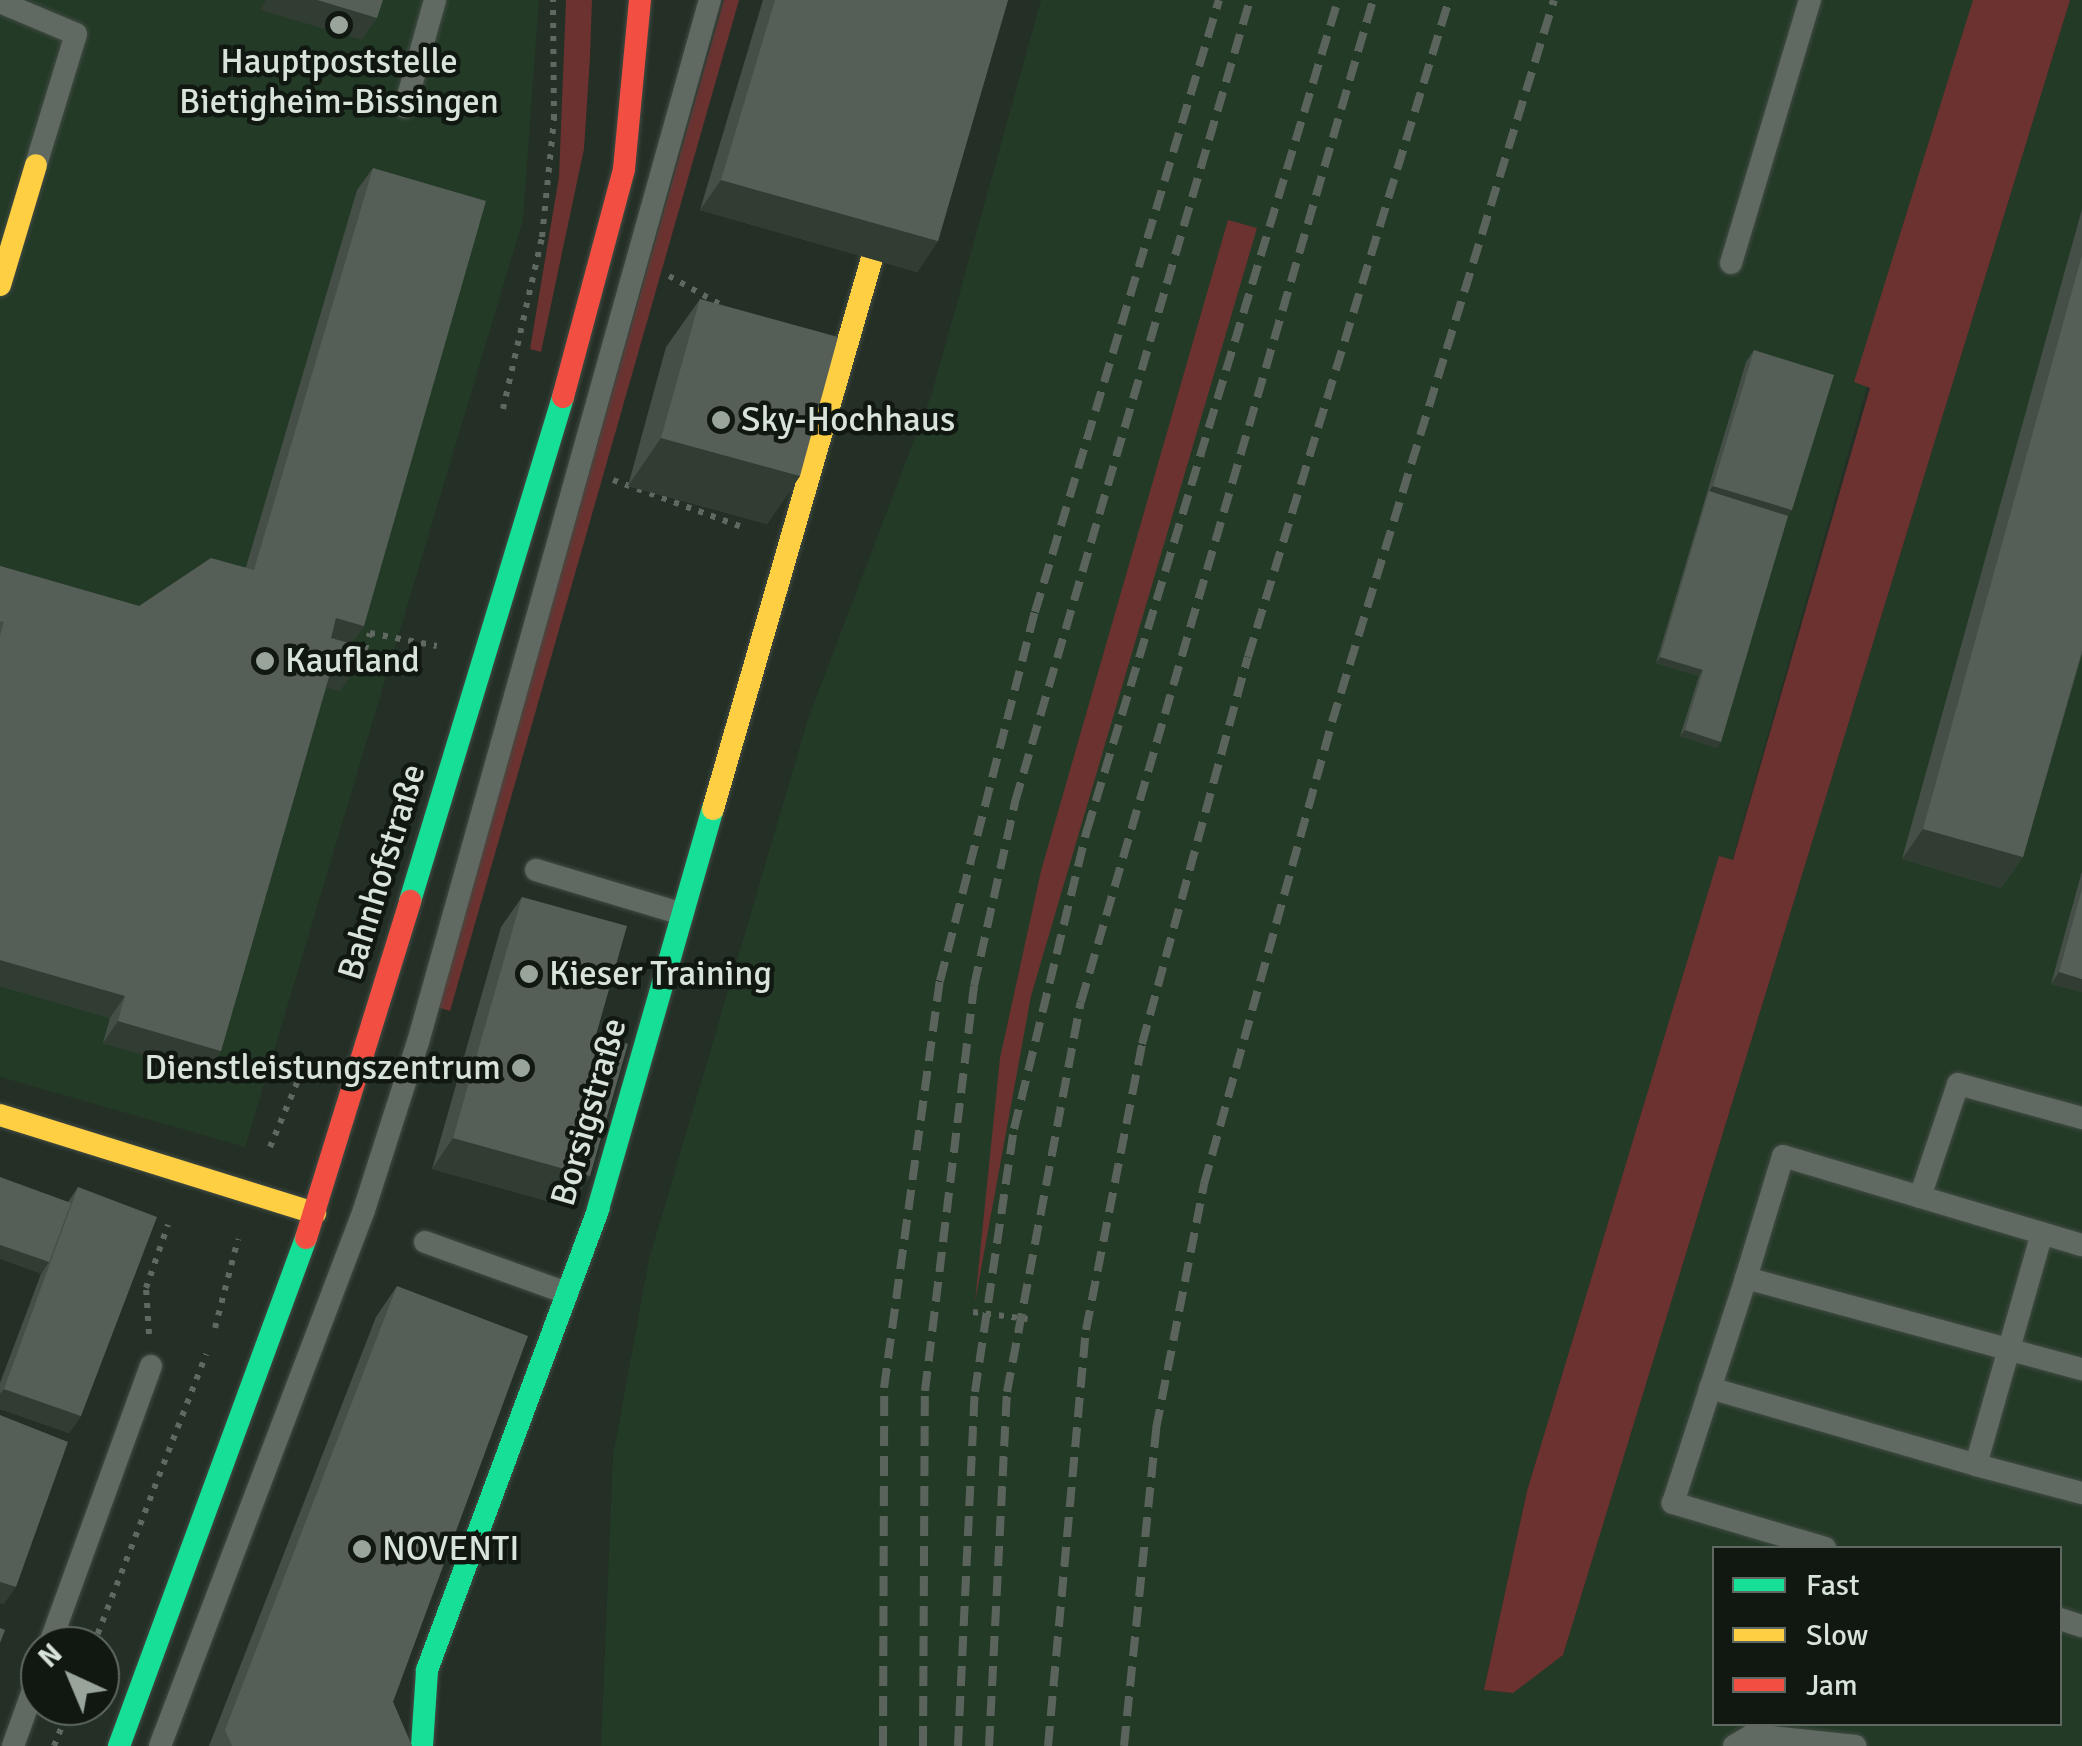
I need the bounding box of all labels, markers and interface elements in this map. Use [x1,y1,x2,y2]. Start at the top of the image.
marker: Hauptpoststelle Bietigheim-Bissingen [328,14,350,36]
place label: Hauptpoststelle Bietigheim-Bissingen [179,41,499,123]
place label: Sky-Hochhaus [741,399,955,441]
marker: Sky-Hochhaus [710,409,732,431]
place label: Kaufland [285,640,420,682]
marker: Kaufland [254,650,276,672]
street label: Bahnhofstraße [329,759,435,985]
place label: Kieser Training [549,953,772,995]
marker: Kieser Training [518,963,540,985]
street label: Borsigstraße [542,1013,636,1211]
place label: Dienstleistungszentrum [144,1047,501,1089]
marker: Dienstleistungszentrum [510,1057,532,1079]
place label: NOVENTI [382,1528,520,1570]
marker: NOVENTI [351,1538,373,1560]
legend [1712,1546,2062,1726]
text: Fast [1806,1567,1859,1604]
text: Slow [1806,1617,1868,1654]
north arrow [20,1626,120,1726]
text: N [32,1637,69,1675]
text: Jam [1806,1667,1858,1704]

